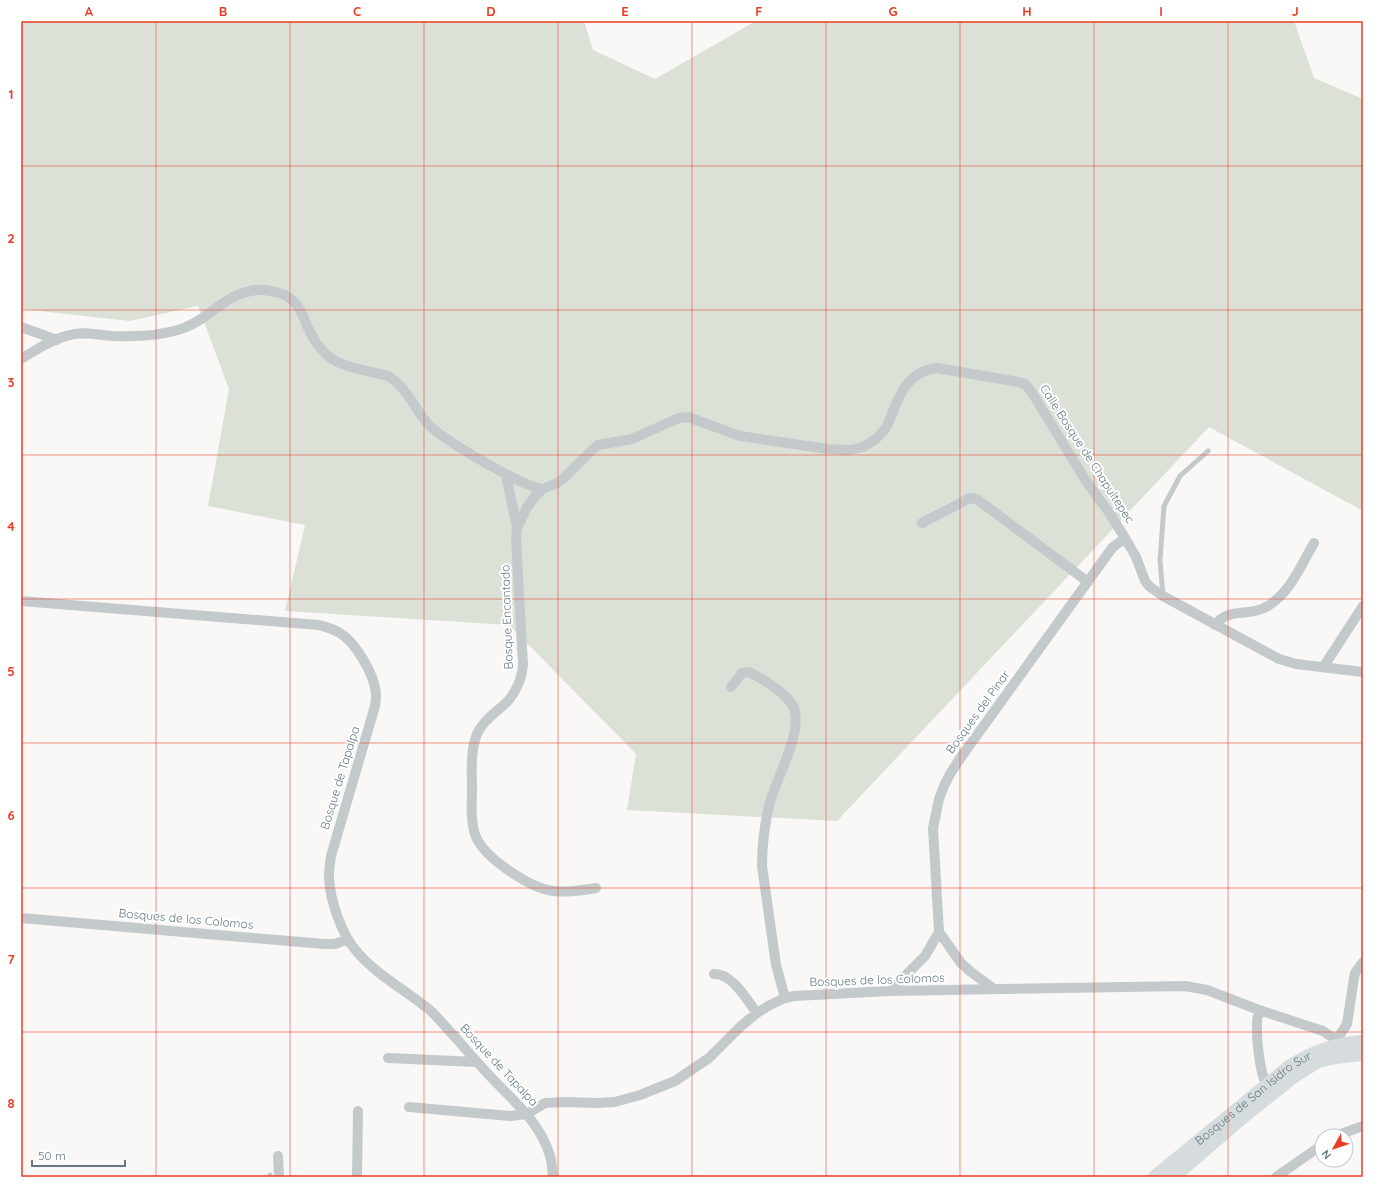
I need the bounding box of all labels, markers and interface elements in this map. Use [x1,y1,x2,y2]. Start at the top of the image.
text: A [85,3,94,19]
text: B [219,3,227,19]
text: C [353,3,361,19]
text: D [486,3,496,19]
text: E [621,3,629,19]
text: F [755,3,763,19]
text: G [888,3,898,19]
text: H [1022,3,1032,19]
text: I [1159,3,1163,19]
text: J [1291,3,1299,19]
text: 1 [8,86,14,102]
text: 2 [7,230,15,246]
text: 3 [8,374,15,390]
street label: Calle Bosque de Chapultepec [1037,381,1138,526]
text: 4 [7,518,15,534]
street label: Bosque Encantado [497,564,516,670]
text: 5 [7,663,15,679]
street label: Bosques del Pinar [942,667,1013,756]
street label: Bosque de Tapalpa [317,724,362,831]
text: 6 [7,807,15,823]
street label: Bosques de los Colomos [118,905,254,932]
text: 7 [7,951,15,967]
street label: Bosques de los Colomos [809,970,945,989]
street label: Bosque de Tapalpa [457,1020,541,1109]
street label: Bosques de San Isidro Sur [1192,1048,1314,1148]
text: 8 [7,1095,15,1111]
north arrow [1314,1128,1354,1168]
scale bar [32,1142,125,1168]
text: N [1318,1147,1334,1162]
text: 50 m [38,1148,66,1163]

